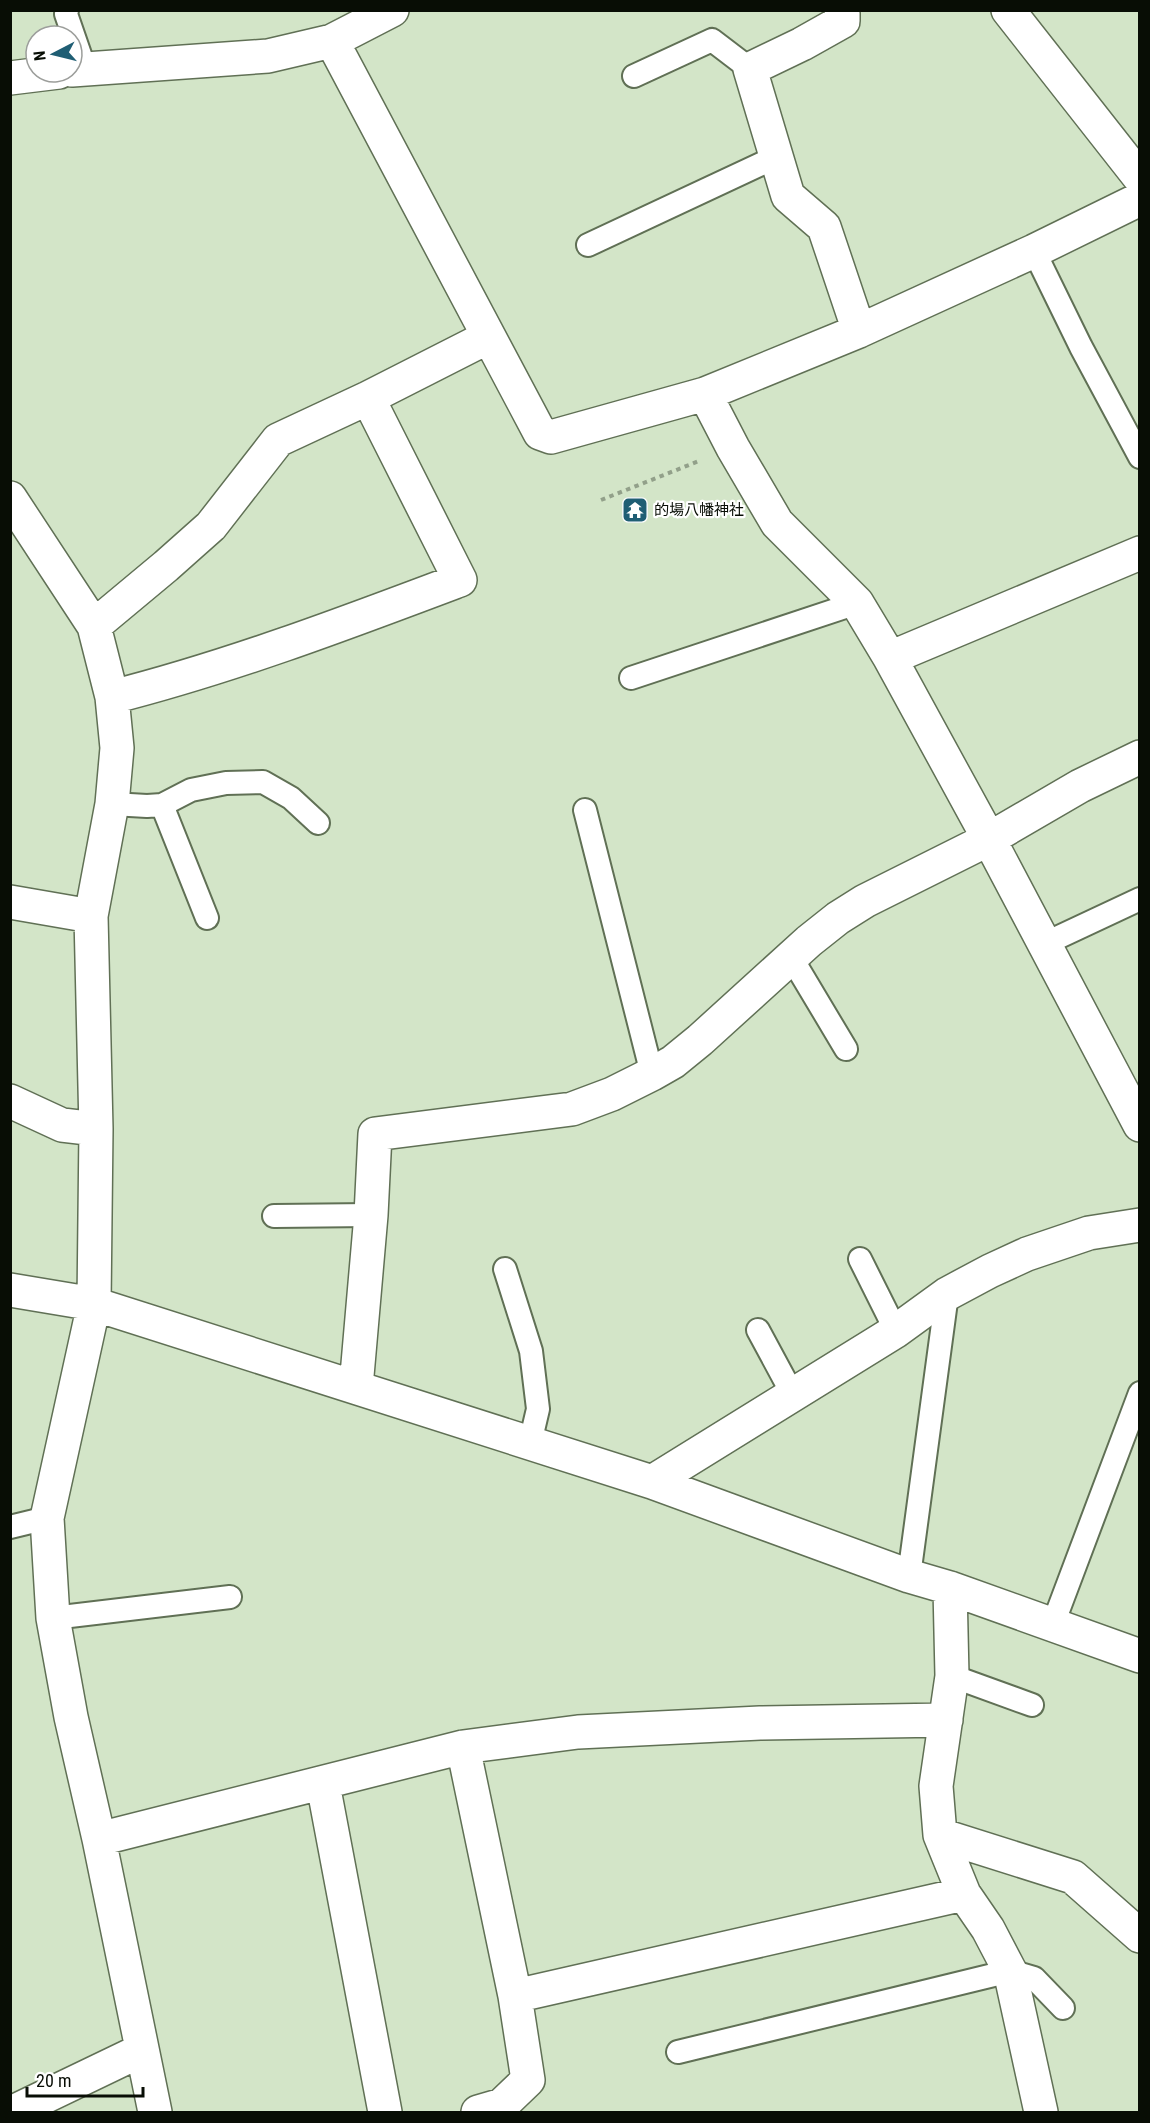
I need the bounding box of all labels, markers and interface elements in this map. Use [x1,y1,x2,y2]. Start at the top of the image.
north arrow [24,24,84,84]
text: N [30,50,50,62]
temple icon: 的場八幡神社 [620,495,650,525]
place label: 的場八幡神社 [654,501,744,519]
scale bar [27,2060,142,2098]
text: 20 m [36,2070,71,2091]

